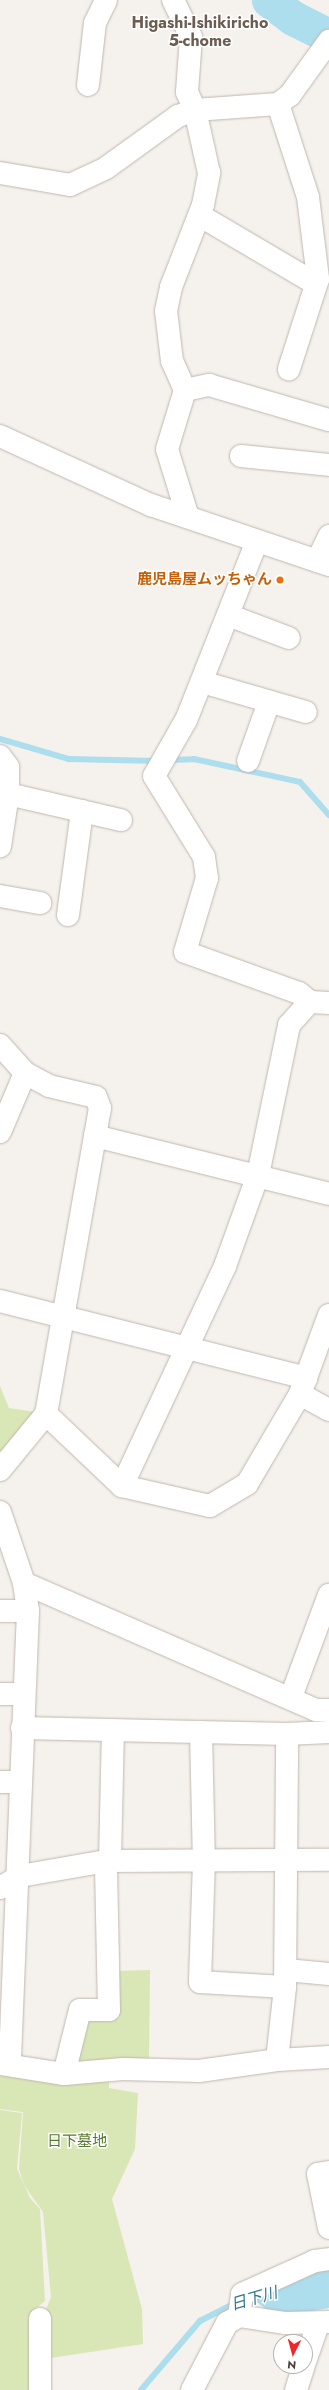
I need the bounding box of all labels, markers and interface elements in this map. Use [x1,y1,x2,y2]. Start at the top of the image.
district label: Higashi-Ishikiricho 5-chome [132,13,268,51]
place label: 鹿児島屋ムッちゃん [137,571,272,589]
marker: 鹿児島屋ムッちゃん [275,575,285,585]
park label: 日下墓地 [47,2133,107,2151]
water label: 日下川 [228,2283,280,2315]
north arrow [273,2334,313,2374]
text: N [287,2357,297,2373]

